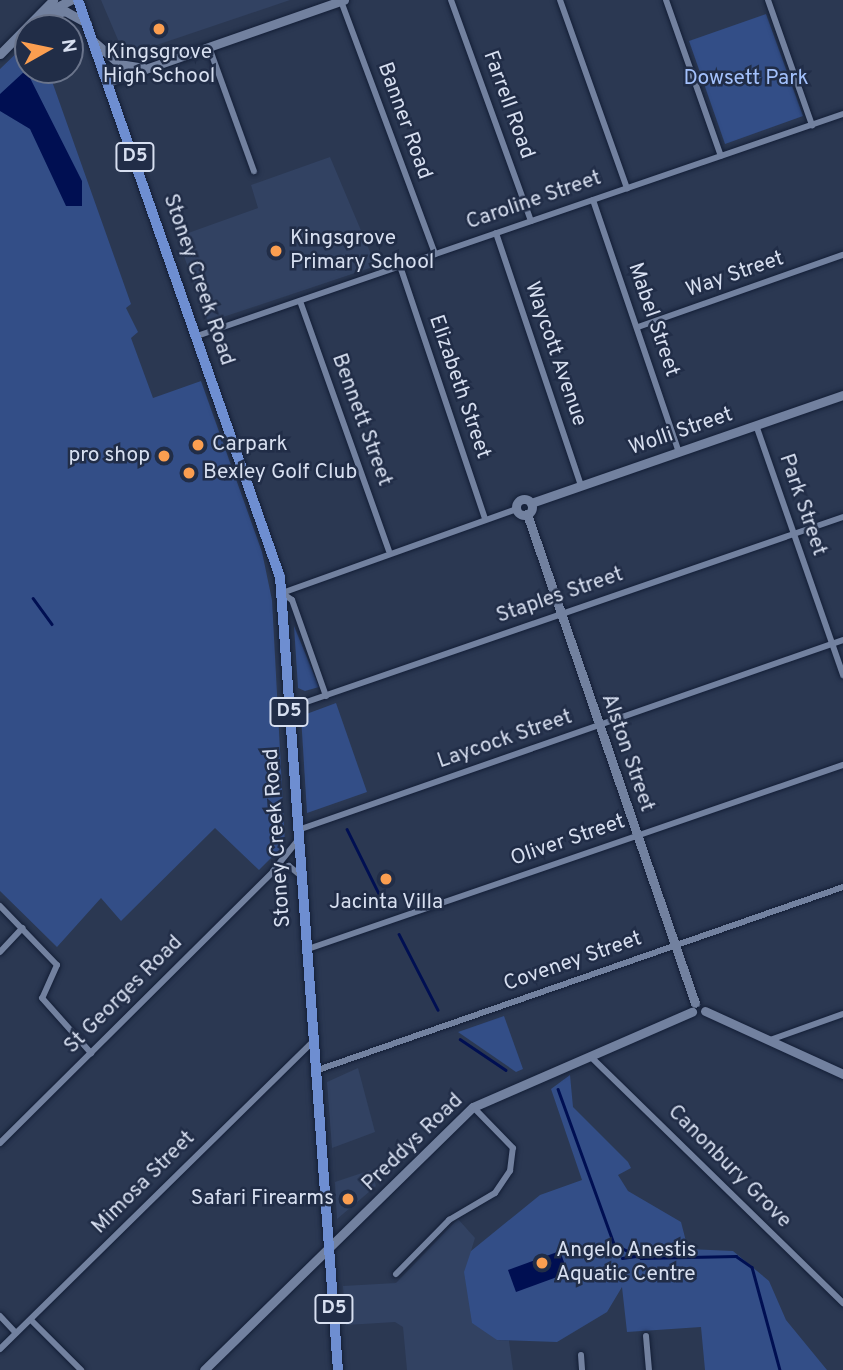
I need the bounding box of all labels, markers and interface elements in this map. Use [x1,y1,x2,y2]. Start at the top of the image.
north arrow [14,14,84,84]
marker: Kingsgrove High School [151,21,167,37]
text: N [55,37,81,55]
place label: Kingsgrove High School [103,40,215,90]
street label: Farrell Road [477,48,539,162]
street label: Banner Road [371,59,437,183]
park label: Dowsett Park [683,66,809,92]
road number: D5 [114,141,156,172]
street label: Caroline Street [463,166,605,236]
street label: Stoney Creek Road [157,191,239,369]
place label: Kingsgrove Primary School [290,226,434,276]
marker: Kingsgrove Primary School [268,243,284,259]
street label: Way Street [683,246,787,304]
street label: Mabel Street [622,260,684,380]
street label: Waycott Avenue [518,278,592,430]
street label: Elizabeth Street [423,312,495,462]
street label: Bennett Street [325,350,397,490]
street label: Wolli Street [626,403,736,461]
place label: Carpark [212,432,288,458]
marker: Carpark [190,437,206,453]
place label: pro shop [68,443,150,469]
marker: pro shop [156,448,172,464]
street label: Park Street [773,451,831,559]
place label: Bexley Golf Club [203,460,357,486]
marker: Bexley Golf Club [181,465,197,481]
street label: Staples Street [493,563,627,629]
street label: Alston Street [595,691,659,815]
road number: D5 [268,696,310,727]
street label: Laycock Street [434,705,576,775]
street label: Stoney Creek Road [259,748,297,928]
street label: Oliver Street [508,810,628,872]
marker: Jacinta Villa [378,871,394,887]
place label: Jacinta Villa [329,890,443,916]
street label: Coveney Street [501,927,645,997]
street label: St Georges Road [60,931,188,1059]
street label: Preddys Road [357,1089,469,1197]
street label: Canonbury Grove [662,1100,796,1234]
street label: Mimosa Street [87,1126,201,1240]
place label: Safari Firearms [191,1186,334,1212]
marker: Safari Firearms [340,1191,356,1207]
place label: Angelo Anestis Aquatic Centre [556,1238,697,1288]
marker: Angelo Anestis Aquatic Centre [534,1255,550,1271]
road number: D5 [313,1294,355,1324]

